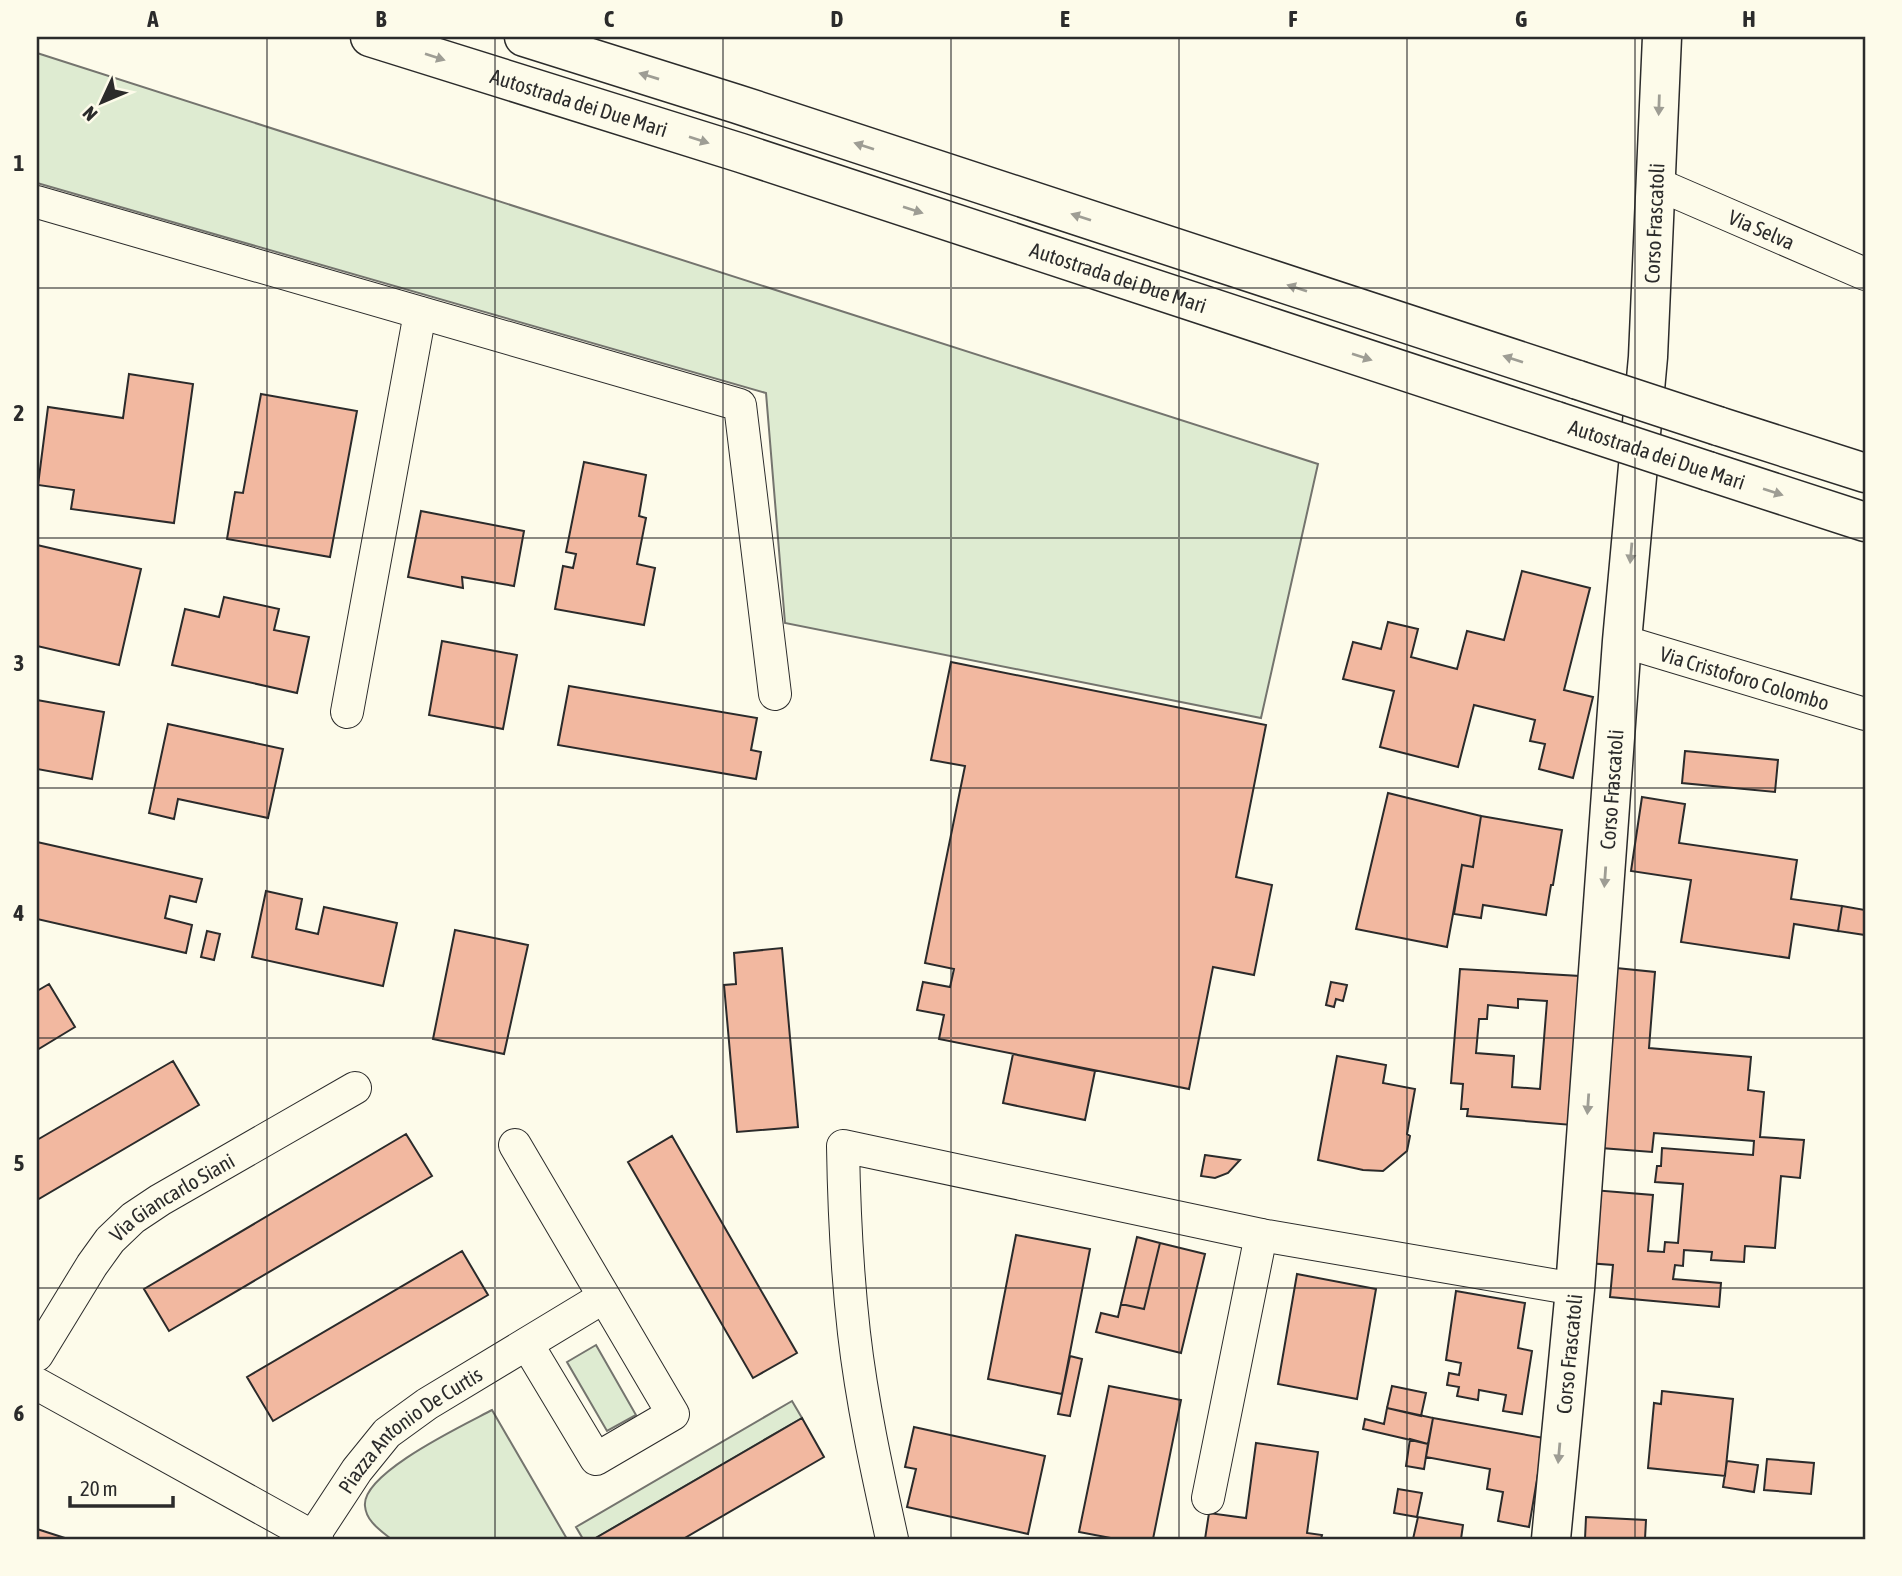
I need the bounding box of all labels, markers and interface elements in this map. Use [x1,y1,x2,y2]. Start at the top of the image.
text: A [146,6,159,32]
text: B [376,6,387,32]
text: C [604,6,615,32]
text: D [831,6,844,32]
text: E [1060,6,1070,32]
text: F [1288,6,1298,32]
text: G [1515,6,1527,32]
text: H [1742,6,1756,32]
one-way arrow [425,52,446,63]
street label: Autostrada dei Due Mari [487,63,671,141]
north arrow [66,66,136,136]
one-way arrow [638,70,659,81]
one-way arrow [1654,94,1665,116]
text: N [78,102,102,125]
one-way arrow [689,135,710,146]
one-way arrow [854,140,875,151]
text: 1 [14,150,25,176]
street label: Corso Frascatoli [1639,162,1668,284]
street label: Via Selva [1725,204,1798,254]
one-way arrow [903,205,924,216]
one-way arrow [1070,211,1091,222]
street label: Autostrada dei Due Mari [1027,237,1210,317]
one-way arrow [1286,282,1307,293]
one-way arrow [1351,352,1372,363]
one-way arrow [1502,353,1523,364]
text: 2 [14,400,24,426]
street label: Autostrada dei Due Mari [1566,414,1748,494]
one-way arrow [1762,487,1783,497]
one-way arrow [1625,542,1636,564]
street label: Via Cristoforo Colombo [1657,641,1832,715]
text: 3 [14,650,24,676]
street label: Corso Frascatoli [1595,729,1628,850]
one-way arrow [1599,866,1610,888]
text: 4 [13,900,25,926]
one-way arrow [1582,1093,1593,1115]
street label: Via Giancarlo Siani [104,1148,238,1246]
text: 5 [14,1150,25,1176]
street label: Corso Frascatoli [1551,1293,1586,1415]
street label: Piazza Antonio De Curtis [333,1362,486,1498]
text: 6 [14,1400,25,1426]
one-way arrow [1554,1442,1565,1464]
scale bar [70,1464,173,1508]
text: 20 m [80,1476,118,1500]

